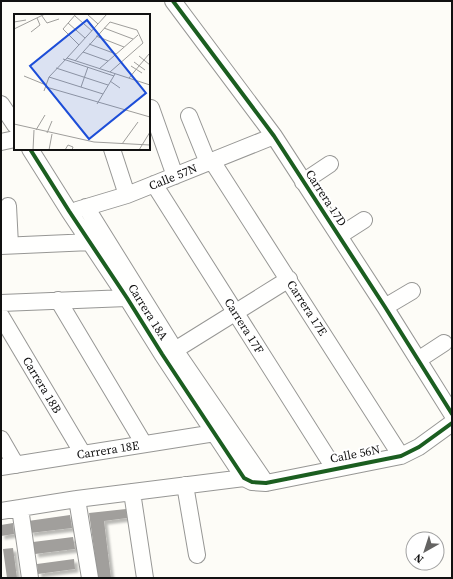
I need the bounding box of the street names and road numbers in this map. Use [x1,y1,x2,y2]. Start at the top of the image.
street label: Calle 57N [147,160,200,194]
street label: Carrera 17D [302,167,350,229]
street label: Carrera 17E [283,277,331,339]
street label: Carrera 18A [124,281,172,343]
street label: Carrera 17F [221,295,267,357]
street label: Carrera 18B [19,354,65,417]
street label: Carrera 18E [76,437,140,463]
street label: Calle 56N [329,441,382,467]

